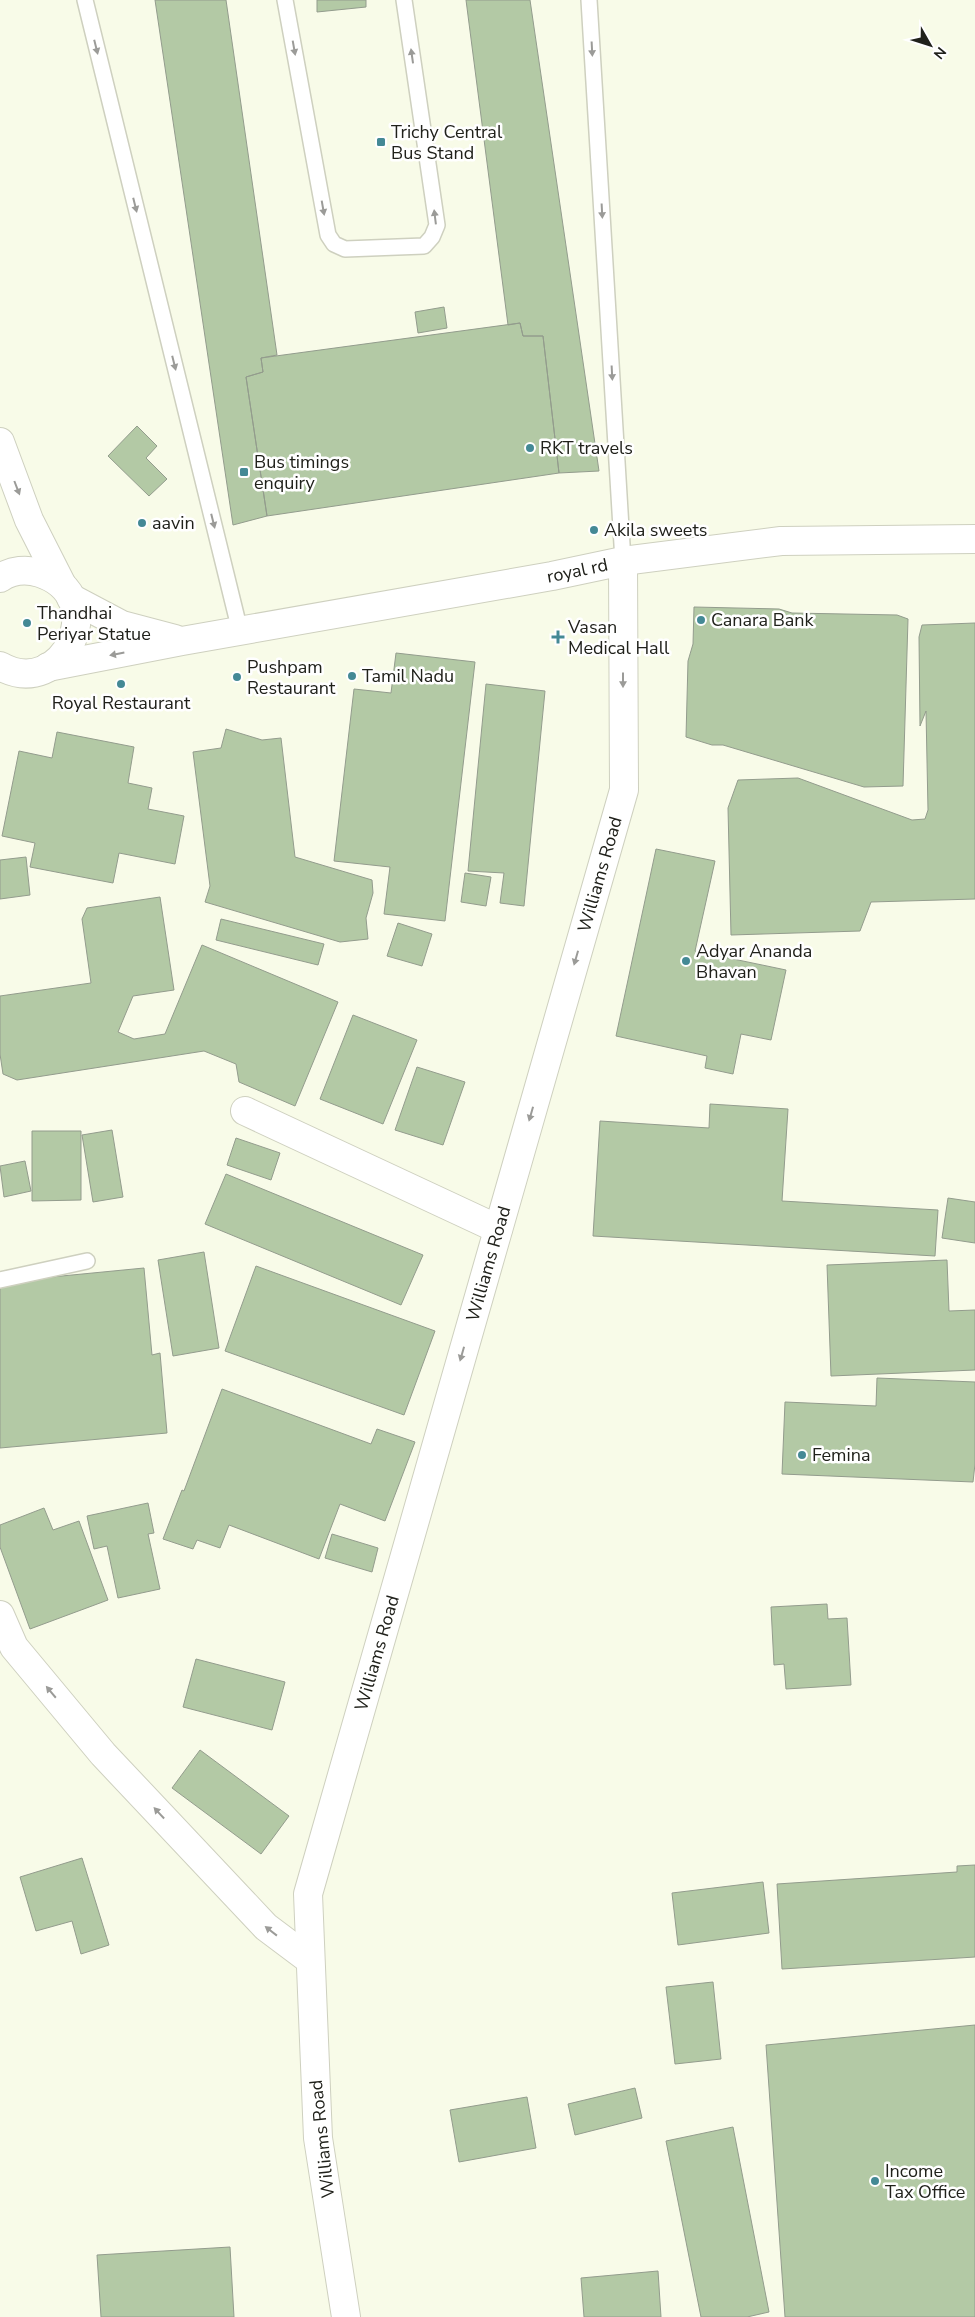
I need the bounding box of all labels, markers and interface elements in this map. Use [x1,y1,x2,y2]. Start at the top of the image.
north arrow [905,20,955,70]
one-way arrow [92,40,100,55]
one-way arrow [290,40,298,56]
one-way arrow [588,41,596,57]
text: N [929,43,950,63]
one-way arrow [408,48,416,64]
place label: Trichy Central Bus Stand [391,120,503,165]
marker: Trichy Central Bus Stand [375,136,387,148]
one-way arrow [131,198,139,213]
one-way arrow [319,200,327,215]
one-way arrow [598,203,606,219]
one-way arrow [431,209,439,225]
one-way arrow [170,355,178,370]
one-way arrow [608,365,616,381]
place label: RKT travels [540,436,633,460]
marker: RKT travels [524,442,536,454]
place label: Bus timings enquiry [254,450,349,495]
marker: Bus timings enquiry [238,466,250,478]
one-way arrow [14,480,21,495]
place label: aavin [152,511,195,535]
one-way arrow [209,513,217,528]
marker: aavin [136,517,148,529]
place label: Akila sweets [604,518,707,542]
marker: Akila sweets [588,524,600,536]
street label: royal rd [545,553,610,589]
place label: Thandhai Periyar Statue [37,601,151,646]
place label: Canara Bank [711,608,815,632]
marker: Canara Bank [695,614,707,626]
place label: Vasan Medical Hall [567,615,670,660]
marker: Thandhai Periyar Statue [21,617,33,629]
marker: Vasan Medical Hall [552,631,564,643]
one-way arrow [108,650,124,658]
place label: Pushpam Restaurant [247,655,336,700]
place label: Tamil Nadu [362,664,454,688]
marker: Tamil Nadu [346,670,358,682]
marker: Pushpam Restaurant [231,671,243,683]
one-way arrow [619,672,627,688]
marker: Royal Restaurant [115,678,127,690]
place label: Royal Restaurant [52,691,191,715]
street label: Williams Road [572,814,628,935]
place label: Adyar Ananda Bhavan [696,939,812,984]
one-way arrow [571,950,579,965]
marker: Adyar Ananda Bhavan [680,955,692,967]
one-way arrow [527,1107,535,1122]
street label: Williams Road [460,1203,516,1324]
one-way arrow [458,1347,466,1362]
place label: Femina [812,1443,870,1467]
marker: Femina [796,1449,808,1461]
street label: Williams Road [349,1593,405,1714]
one-way arrow [46,1686,57,1699]
one-way arrow [153,1808,165,1820]
one-way arrow [265,1925,278,1936]
street label: Williams Road [304,2079,340,2199]
place label: Income Tax Office [885,2159,965,2204]
marker: Income Tax Office [869,2175,881,2187]

